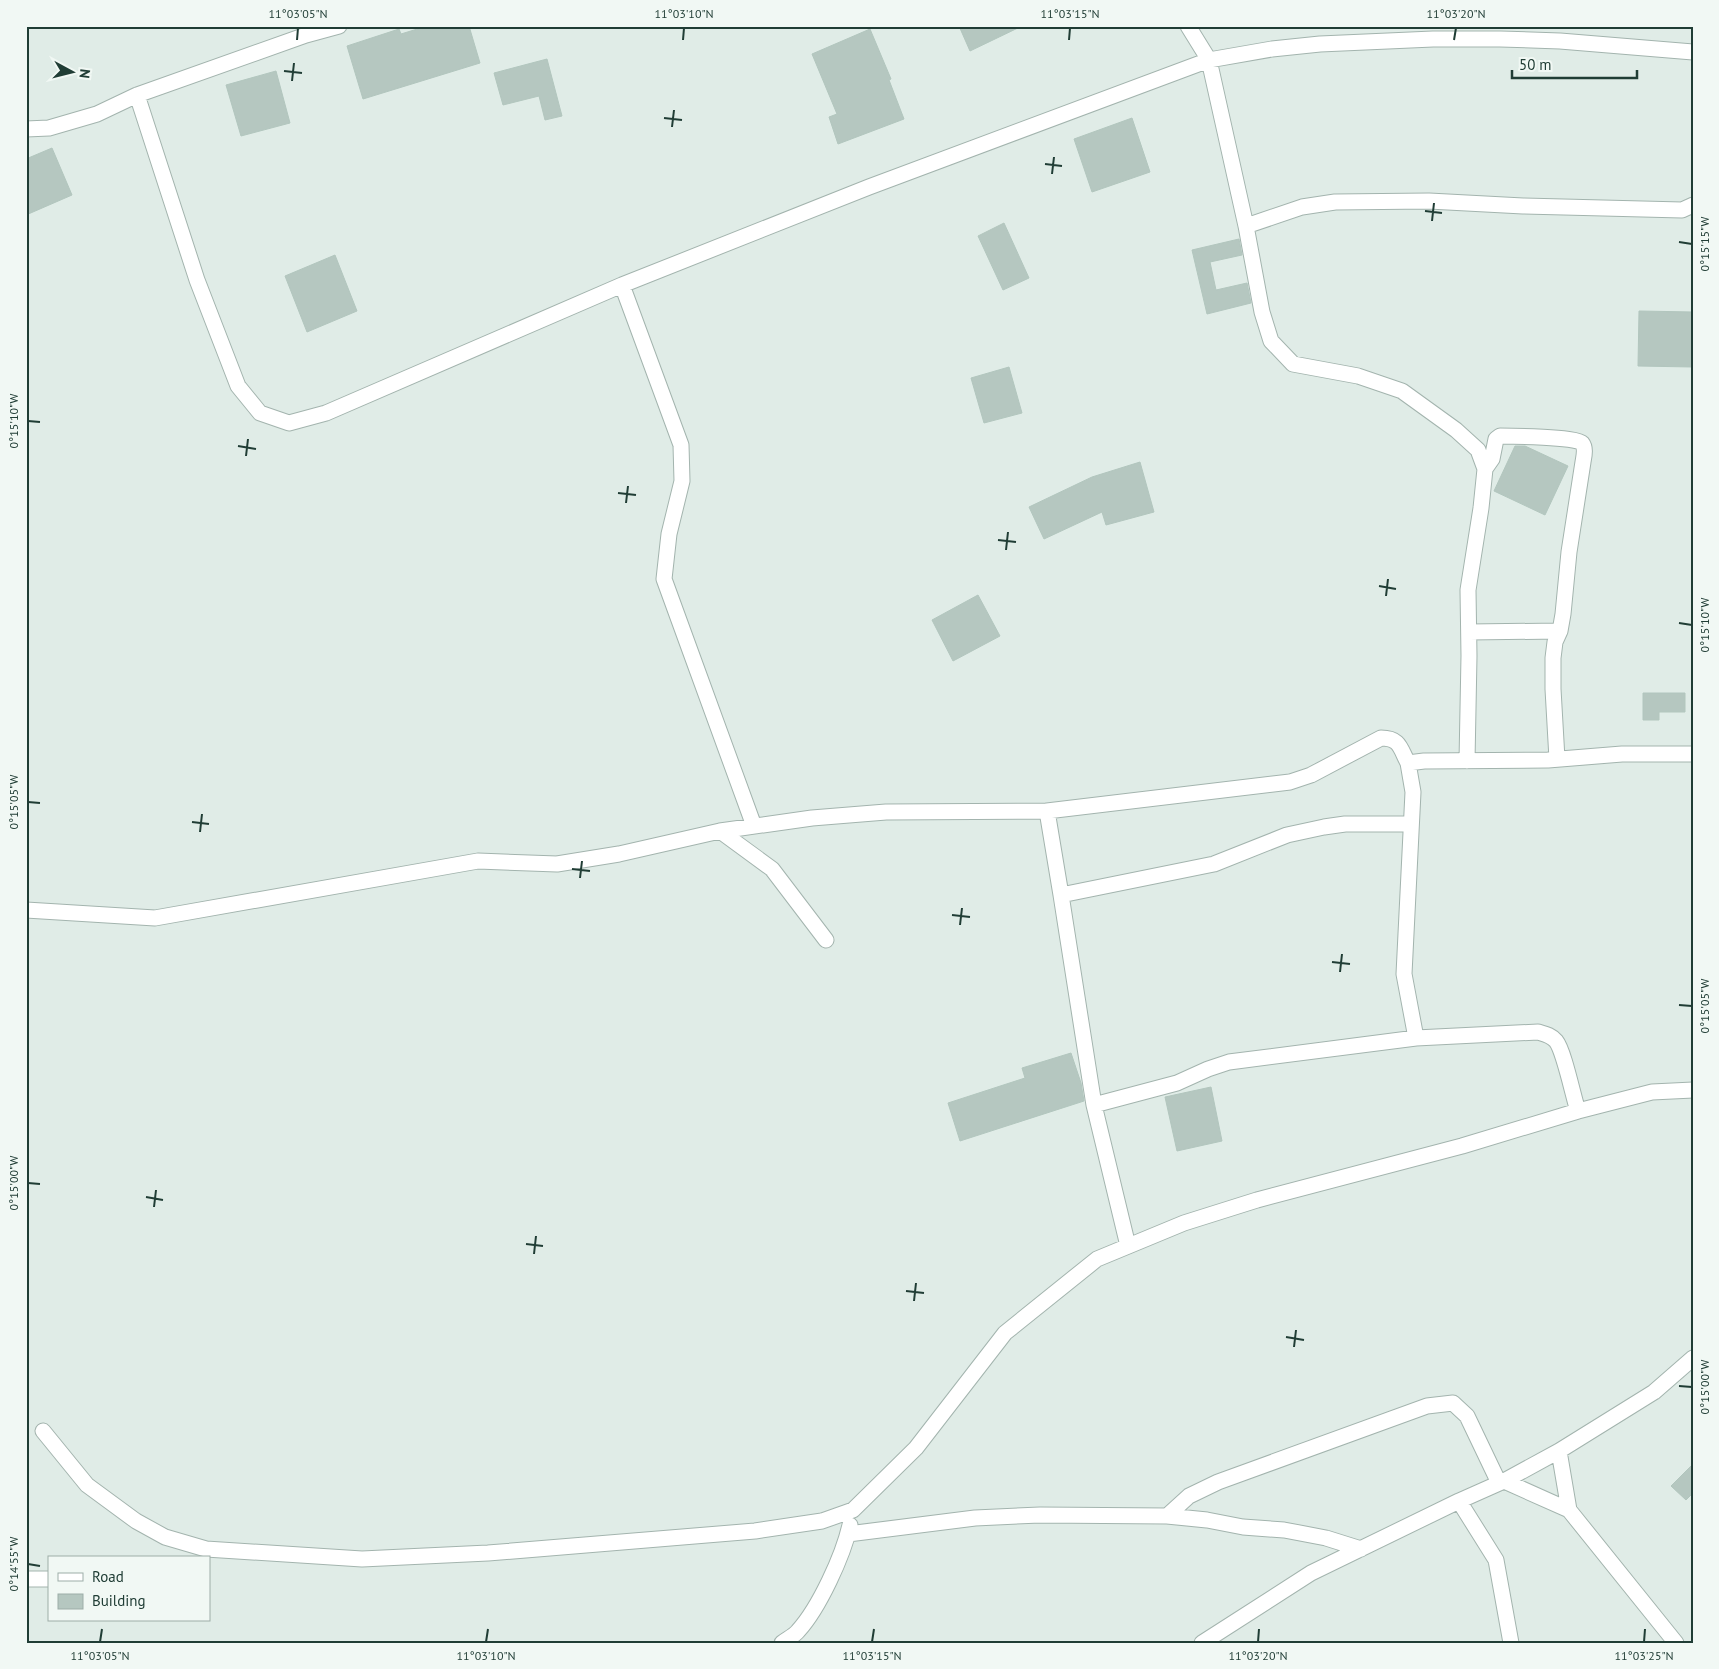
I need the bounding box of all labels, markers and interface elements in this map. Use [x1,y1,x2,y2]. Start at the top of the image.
text: 11°03'05"N [268,6,328,21]
text: 11°03'10"N [654,6,714,21]
text: 11°03'15"N [1040,6,1100,21]
text: 11°03'20"N [1426,6,1486,21]
north arrow [48,48,98,98]
scale bar [1512,48,1636,80]
text: 50 m [1519,55,1552,74]
text: N [75,68,94,79]
text: 0°15'15"W [1697,217,1712,271]
text: 0°15'10"W [6,394,21,448]
text: 0°15'10"W [1697,598,1712,652]
text: 0°15'05"W [6,775,21,829]
text: 0°15'05"W [1697,979,1712,1033]
text: 0°15'00"W [6,1156,21,1210]
text: 0°15'00"W [1697,1360,1712,1414]
text: 0°14'55"W [6,1537,21,1591]
legend [48,1556,210,1622]
text: Road [92,1567,124,1586]
text: Building [92,1591,146,1610]
text: 11°03'05"N [70,1648,130,1663]
text: 11°03'10"N [456,1648,516,1663]
text: 11°03'15"N [842,1648,902,1663]
text: 11°03'20"N [1228,1648,1288,1663]
text: 11°03'25"N [1614,1648,1674,1663]

